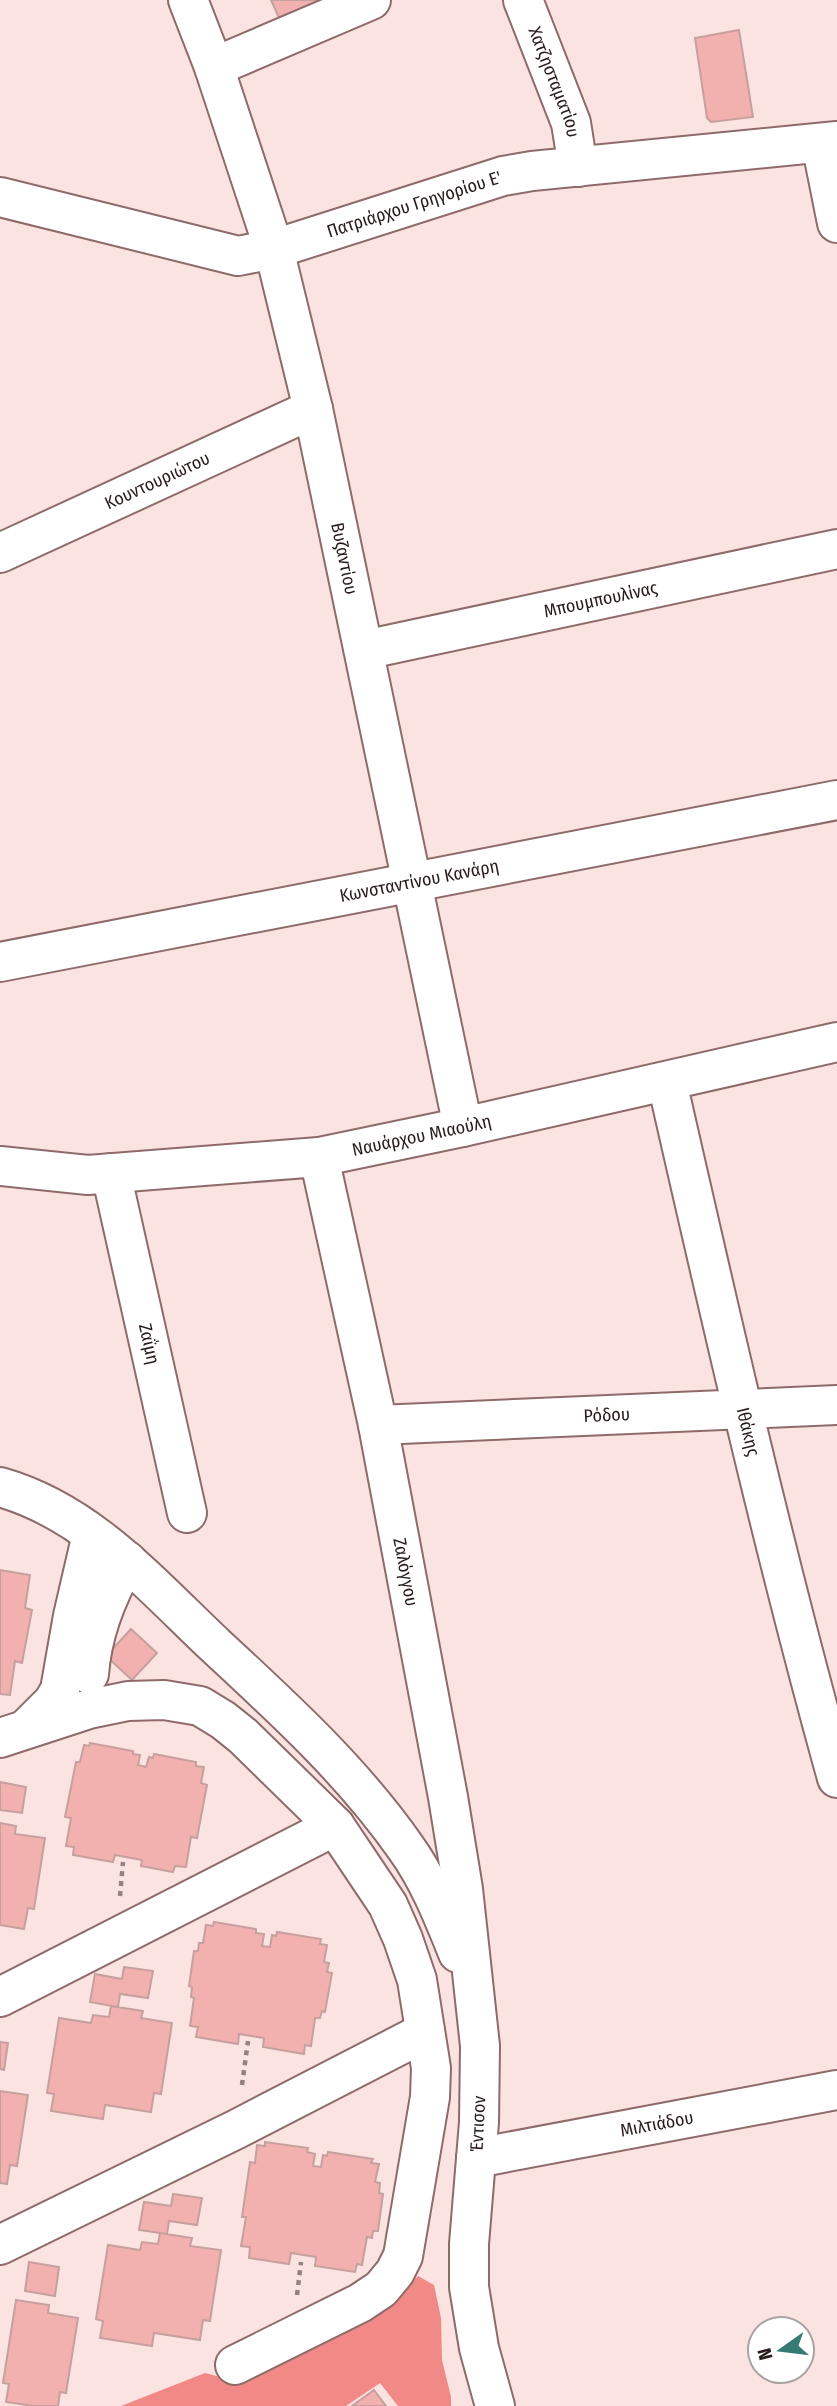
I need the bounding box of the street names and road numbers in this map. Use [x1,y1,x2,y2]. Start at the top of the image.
street label: Χατζησταματίου [524,24,584,139]
street label: Πατριάρχου Γρηγορίου Ε' [324,166,504,242]
street label: Κουντουριώτου [101,447,213,514]
street label: Βυζαντίου [326,521,363,597]
street label: Μπουμπουλίνας [542,577,660,622]
street label: Κωνσταντίνου Κανάρη [338,855,501,907]
street label: Ναυάρχου Μιαούλη [350,1110,493,1161]
street label: Ζαΐμη [134,1321,164,1366]
street label: Ρόδου [583,1403,630,1427]
street label: Ιθάκης [732,1405,765,1459]
street label: Ζαλόγγου [388,1536,423,1608]
street label: Έντισον [466,2095,490,2153]
street label: Μιλτιάδου [618,2106,695,2142]

